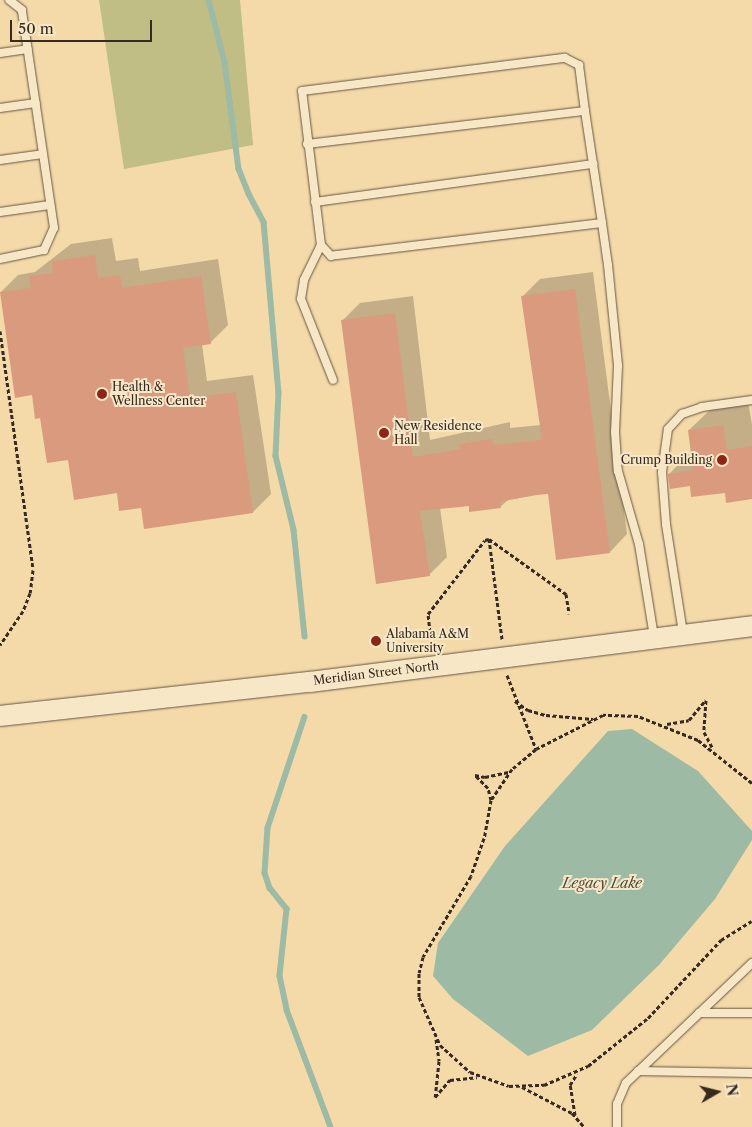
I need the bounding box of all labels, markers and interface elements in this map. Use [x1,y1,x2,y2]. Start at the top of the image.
scale bar [12,10,155,42]
text: 50 m [18,19,54,38]
place label: Health & Wellness Center [112,380,205,408]
marker: Health & Wellness Center [96,388,108,400]
place label: New Residence Hall [394,419,482,447]
marker: New Residence Hall [378,427,390,439]
place label: Crump Building [621,453,712,467]
marker: Crump Building [716,454,728,466]
place label: Alabama A&M University [386,627,470,655]
marker: Alabama A&M University [370,635,382,647]
street label: Meridian Street North [312,658,440,688]
water label: Legacy Lake [562,875,642,891]
north arrow [692,1067,742,1117]
text: N [722,1083,742,1097]

